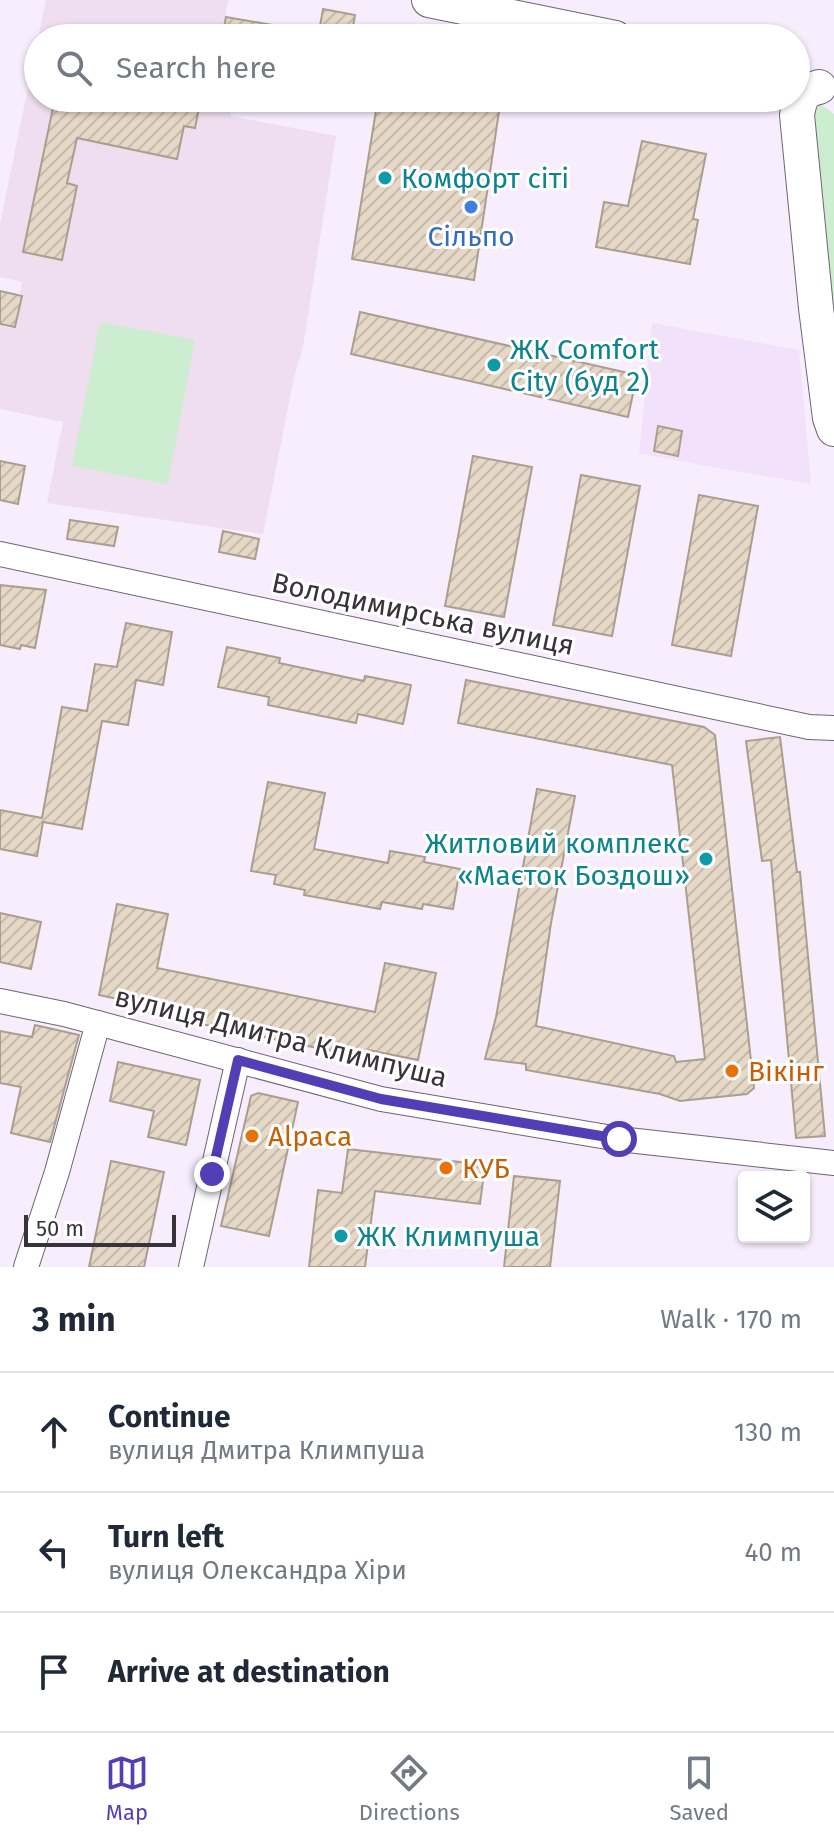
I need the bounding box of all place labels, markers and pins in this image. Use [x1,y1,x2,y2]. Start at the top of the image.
place label: Комфорт сіті [401,162,569,195]
marker: Комфорт сіті [376,169,394,187]
marker: Сільпо [462,198,480,216]
place label: Сільпо [427,220,515,253]
place label: ЖК Comfort City (буд 2) [510,333,660,398]
marker: ЖК Comfort City (буд 2) [485,356,503,374]
place label: Житловий комплекс «Маєток Боздош» [425,827,690,892]
marker: Житловий комплекс «Маєток Боздош» [697,850,715,868]
place label: Вікінг [748,1055,824,1088]
marker: Вікінг [723,1062,741,1080]
place label: Alpaca [268,1120,352,1153]
marker: Alpaca [243,1127,261,1145]
place label: КУБ [462,1152,510,1185]
marker: КУБ [437,1159,455,1177]
place label: ЖК Климпуша [357,1220,540,1253]
marker: ЖК Климпуша [332,1227,350,1245]

